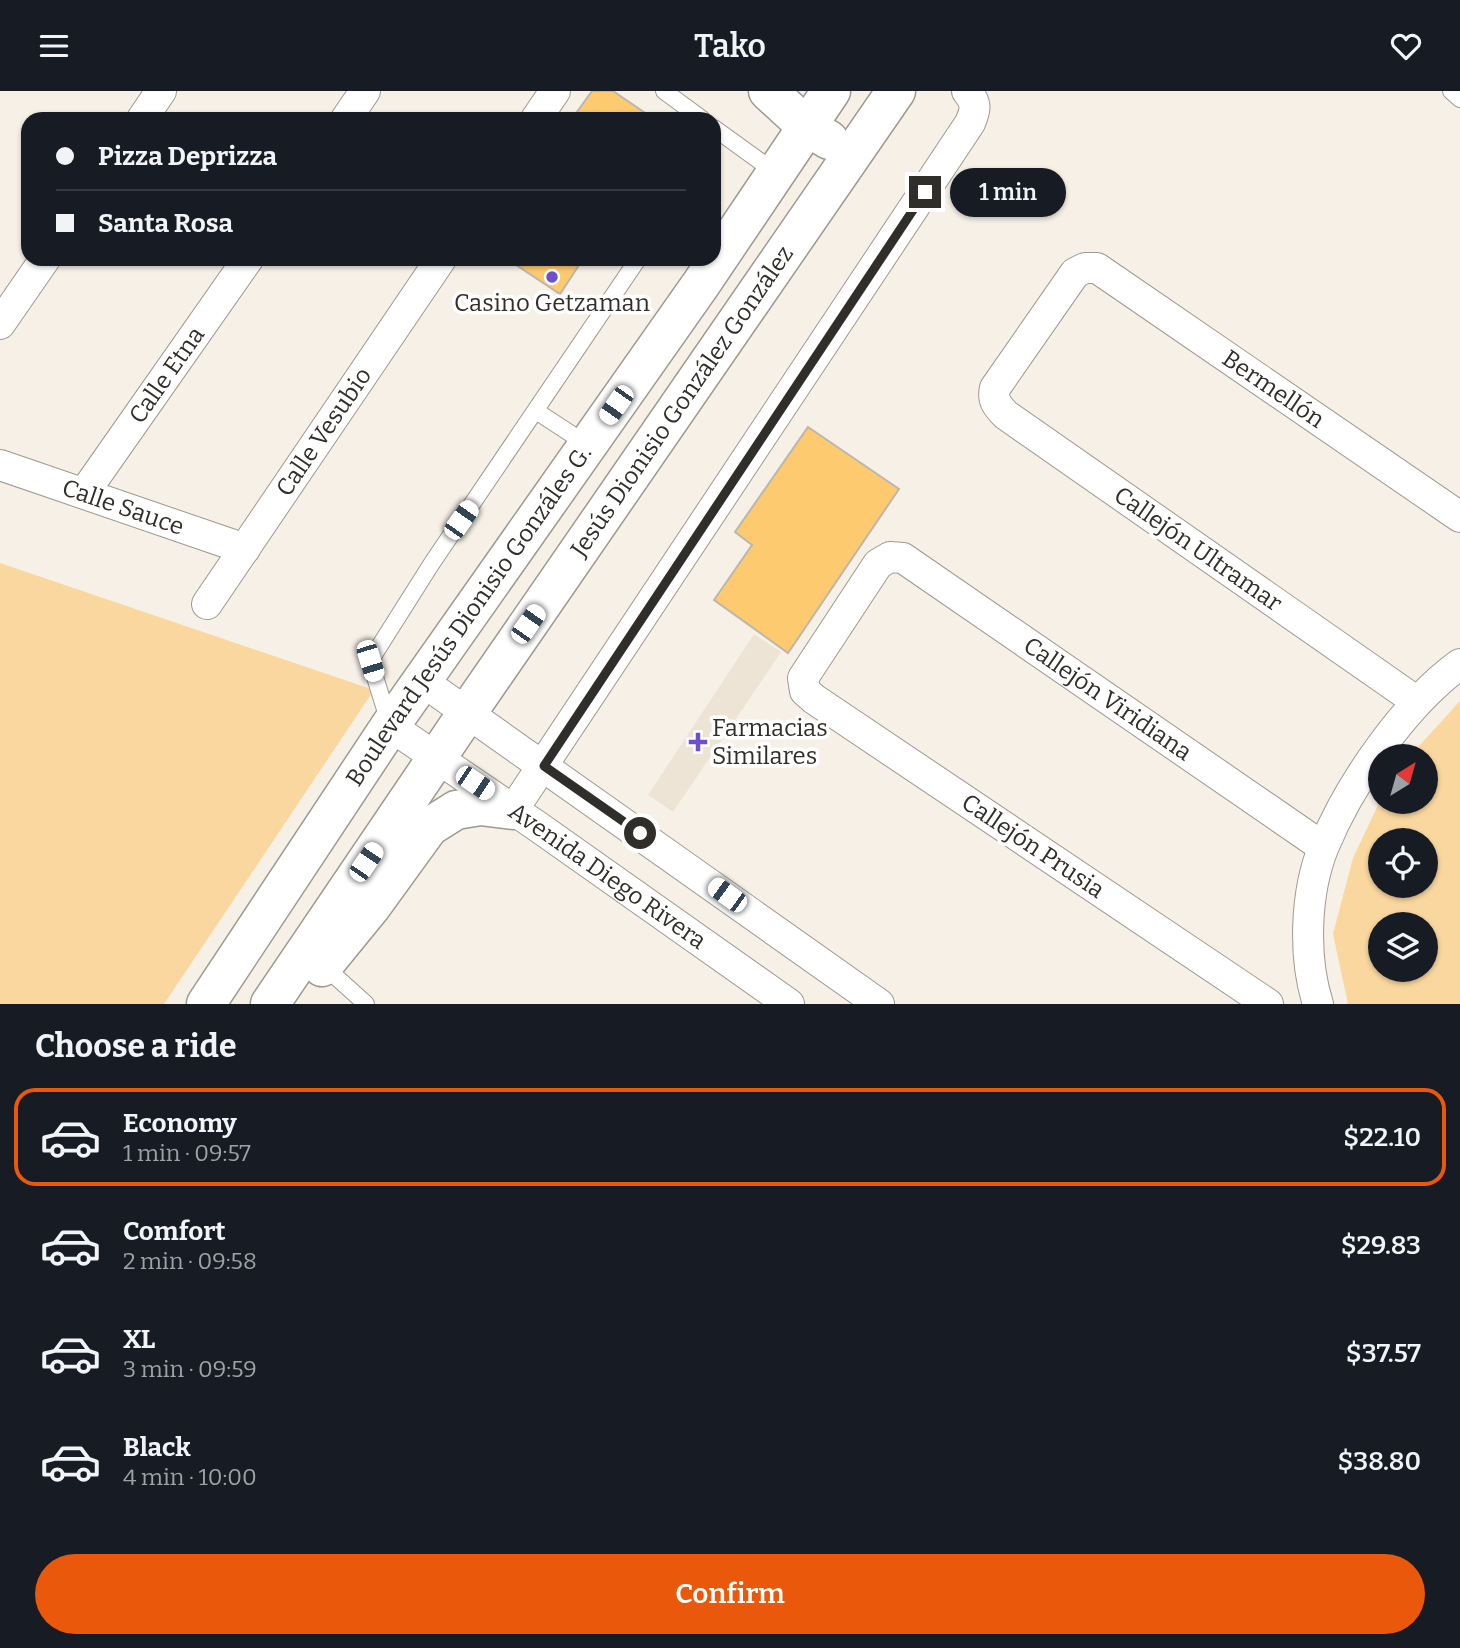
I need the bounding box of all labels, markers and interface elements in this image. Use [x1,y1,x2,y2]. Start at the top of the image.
icon: menu [35,27,73,65]
text: Tako [694,27,766,65]
icon: heart [1387,27,1425,65]
text: Pizza Deprizza [98,141,277,172]
callout: 1 min [950,167,1065,217]
route end [909,176,941,208]
text: 1 min [979,178,1037,206]
text: Santa Rosa [98,208,233,239]
street label: Jesús Dionisio González González [564,240,799,563]
marker: Casino Getzaman [544,269,560,285]
place label: Casino Getzaman [454,289,650,317]
street label: Calle Etna [123,321,210,429]
street label: Bermellón [1217,344,1330,434]
street label: Calle Vesubio [270,362,377,501]
car [596,382,637,428]
street label: Boulevard Jesús Dionisio Gonzáles G. [340,440,597,791]
street label: Calle Sauce [58,473,187,541]
street label: Callejón Ultramar [1109,481,1288,618]
car [441,497,482,543]
car [508,601,549,647]
street label: Callejón Viridiana [1018,631,1197,766]
car [354,638,387,684]
place label: Farmacias Similares [712,714,828,770]
marker: Farmacias Similares [690,734,706,750]
north arrow [1368,744,1438,814]
map controls [1368,744,1438,982]
car [452,763,499,803]
street label: Callejón Prusia [956,788,1110,904]
street label: Avenida Diego Rivera [503,797,711,955]
route start [624,817,656,849]
button: locate [1368,828,1438,898]
car [346,839,387,885]
car [704,874,751,916]
button: layers [1368,912,1438,982]
text: Choose a ride [35,1027,236,1065]
icon: car [39,1106,102,1169]
text: Economy [123,1108,237,1139]
text: $22.10 [1343,1122,1421,1153]
text: 1 min · 09:57 [123,1139,251,1167]
icon: car [39,1214,102,1277]
text: Comfort [123,1216,226,1247]
text: $29.83 [1341,1230,1421,1261]
text: 2 min · 09:58 [123,1247,257,1275]
icon: car [39,1322,102,1385]
text: XL [123,1324,155,1355]
text: $37.57 [1346,1338,1421,1369]
text: 3 min · 09:59 [123,1355,257,1383]
icon: car [39,1430,102,1493]
text: Black [123,1432,191,1463]
text: $38.80 [1338,1446,1421,1477]
text: 4 min · 10:00 [123,1463,257,1491]
button: Confirm [35,1554,1425,1634]

